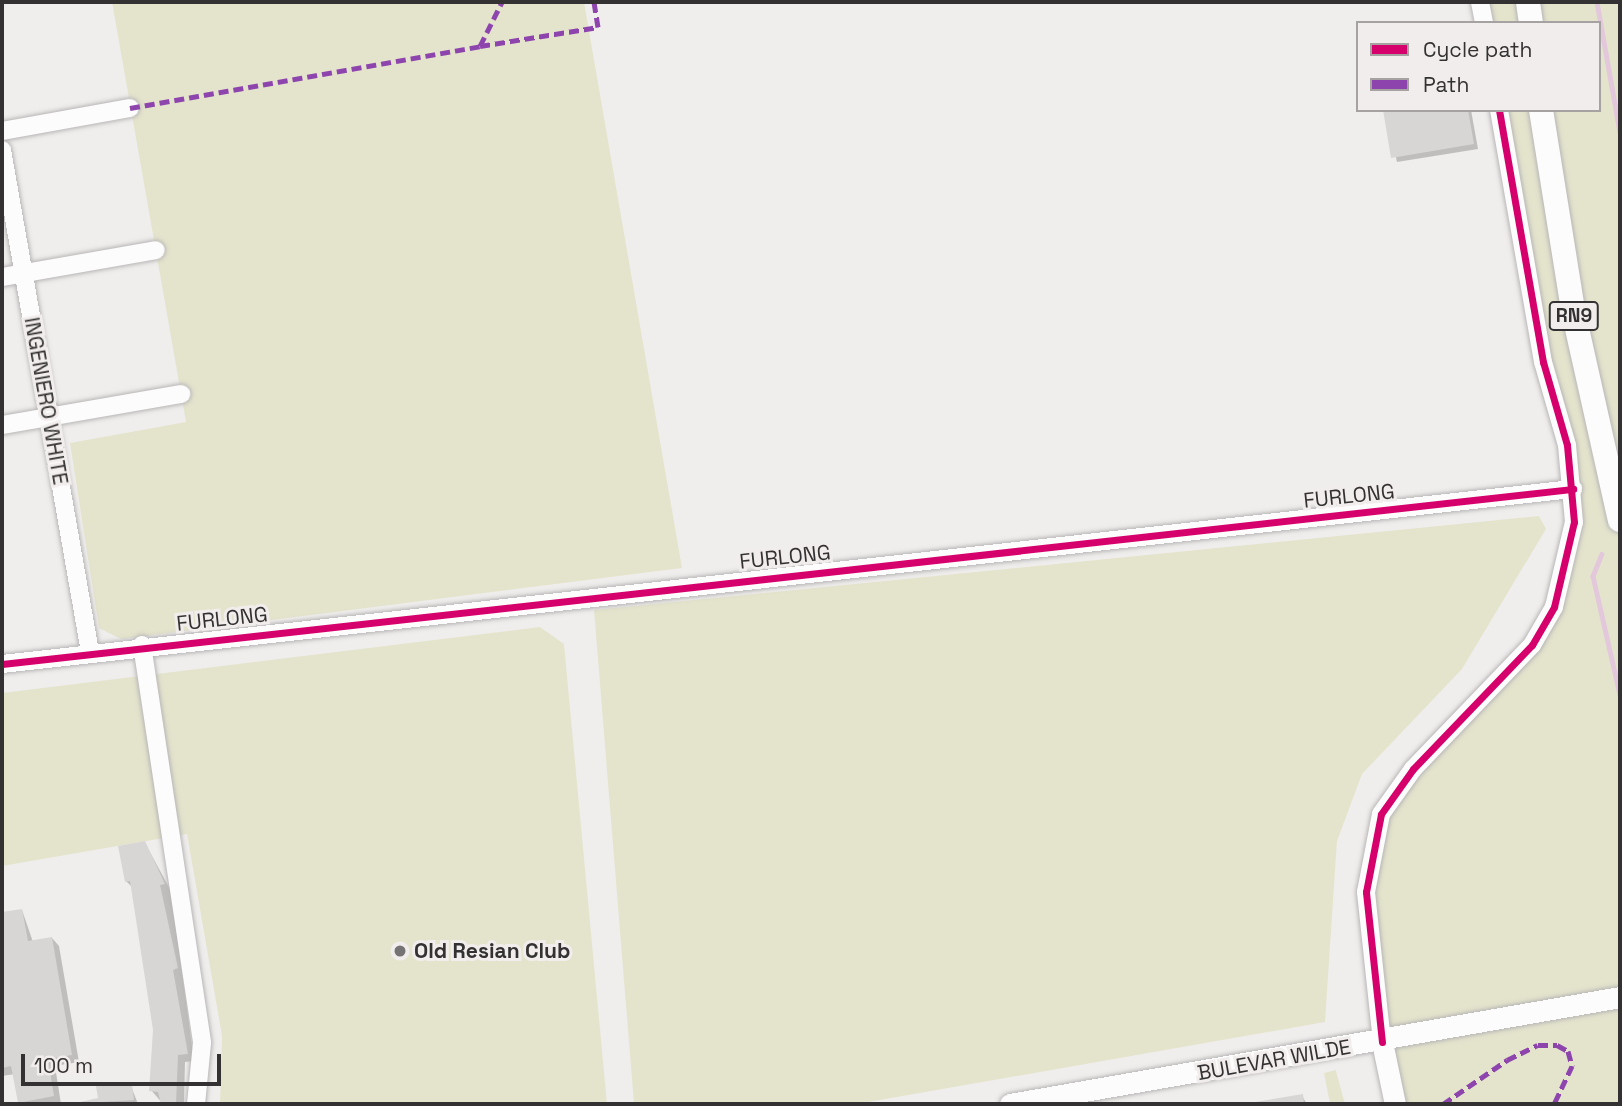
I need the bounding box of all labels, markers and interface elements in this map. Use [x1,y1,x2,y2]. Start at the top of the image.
legend [1356,21,1601,112]
text: Cycle path [1423,36,1532,63]
text: Path [1423,71,1469,98]
road number: RN9 [1548,300,1600,332]
street label: INGENIERO WHITE [19,315,73,487]
street label: FURLONG [1302,479,1396,513]
street label: FURLONG [738,540,832,574]
street label: FURLONG [175,602,269,636]
place label: Old Resian Club [414,938,570,964]
marker: Old Resian Club [392,943,408,959]
street label: BULEVAR WILDE [1195,1034,1353,1086]
scale bar [24,1040,224,1084]
text: 100 m [34,1052,93,1079]

